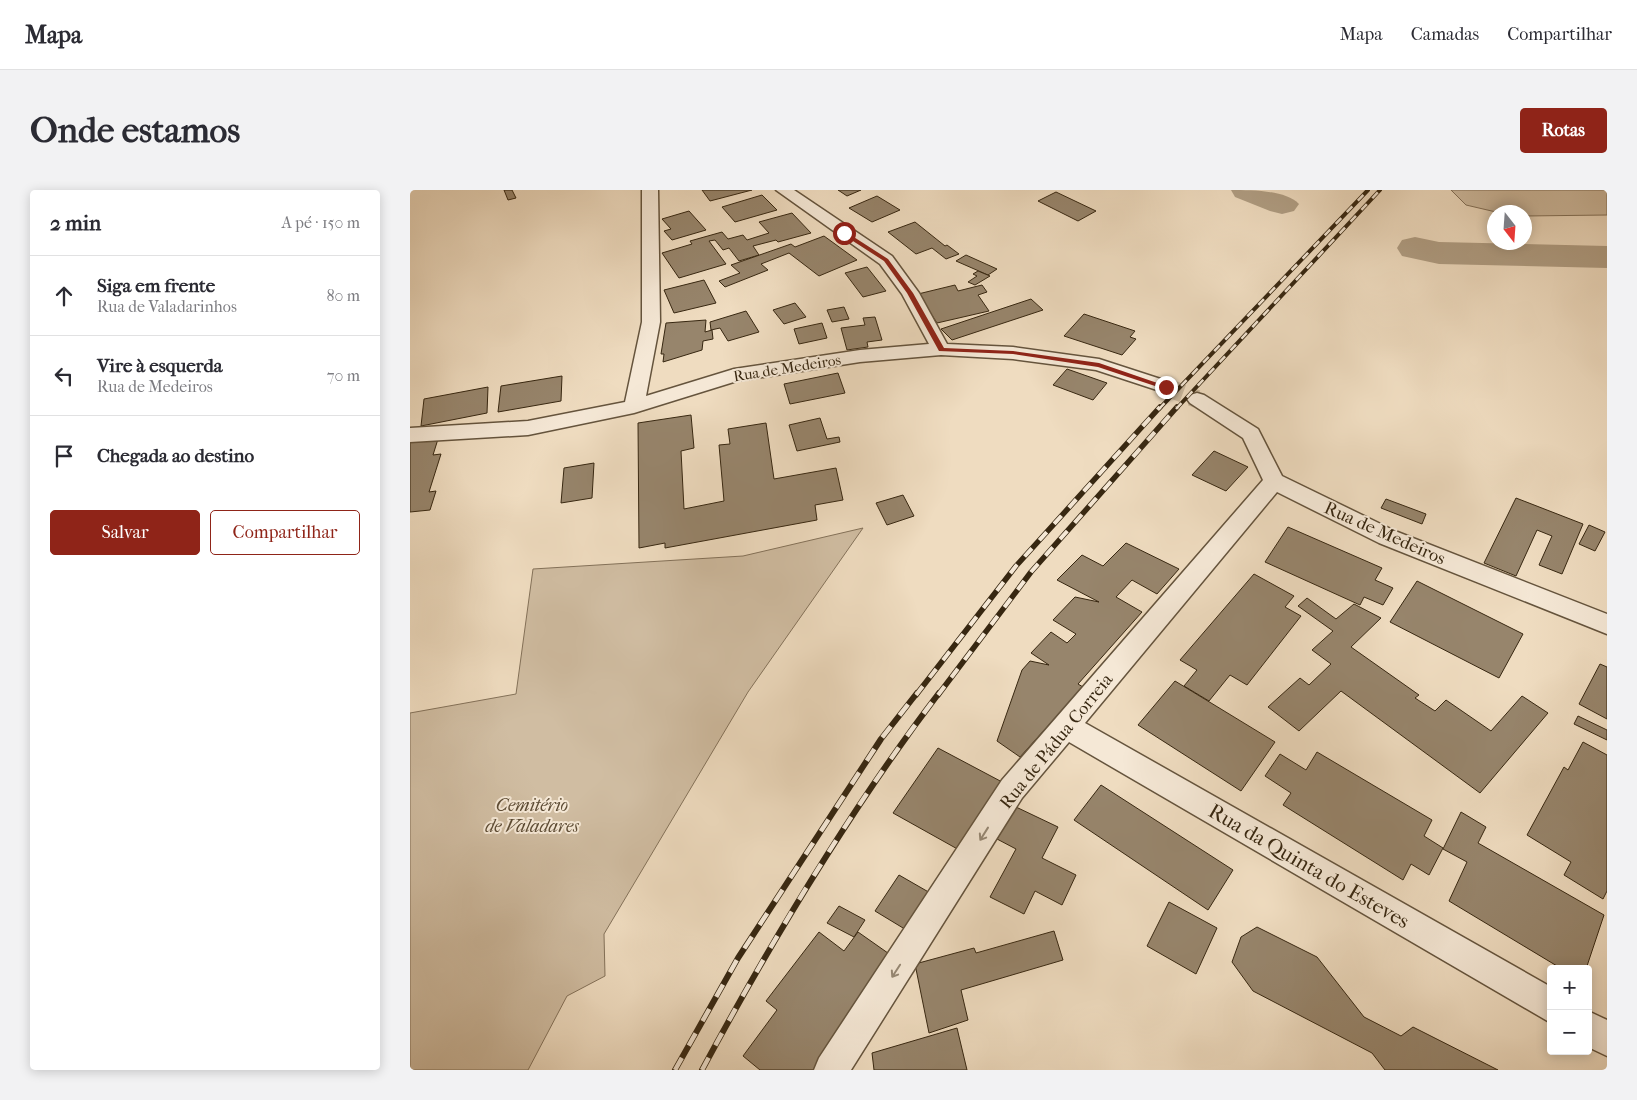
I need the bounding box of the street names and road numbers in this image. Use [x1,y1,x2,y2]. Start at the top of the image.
street label: Rua de Medeiros [732,351,842,385]
street label: Rua de Medeiros [1321,497,1449,570]
street label: Rua de Pádua Correia [995,669,1118,813]
street label: Rua da Quinta do Esteves [1204,799,1414,933]

